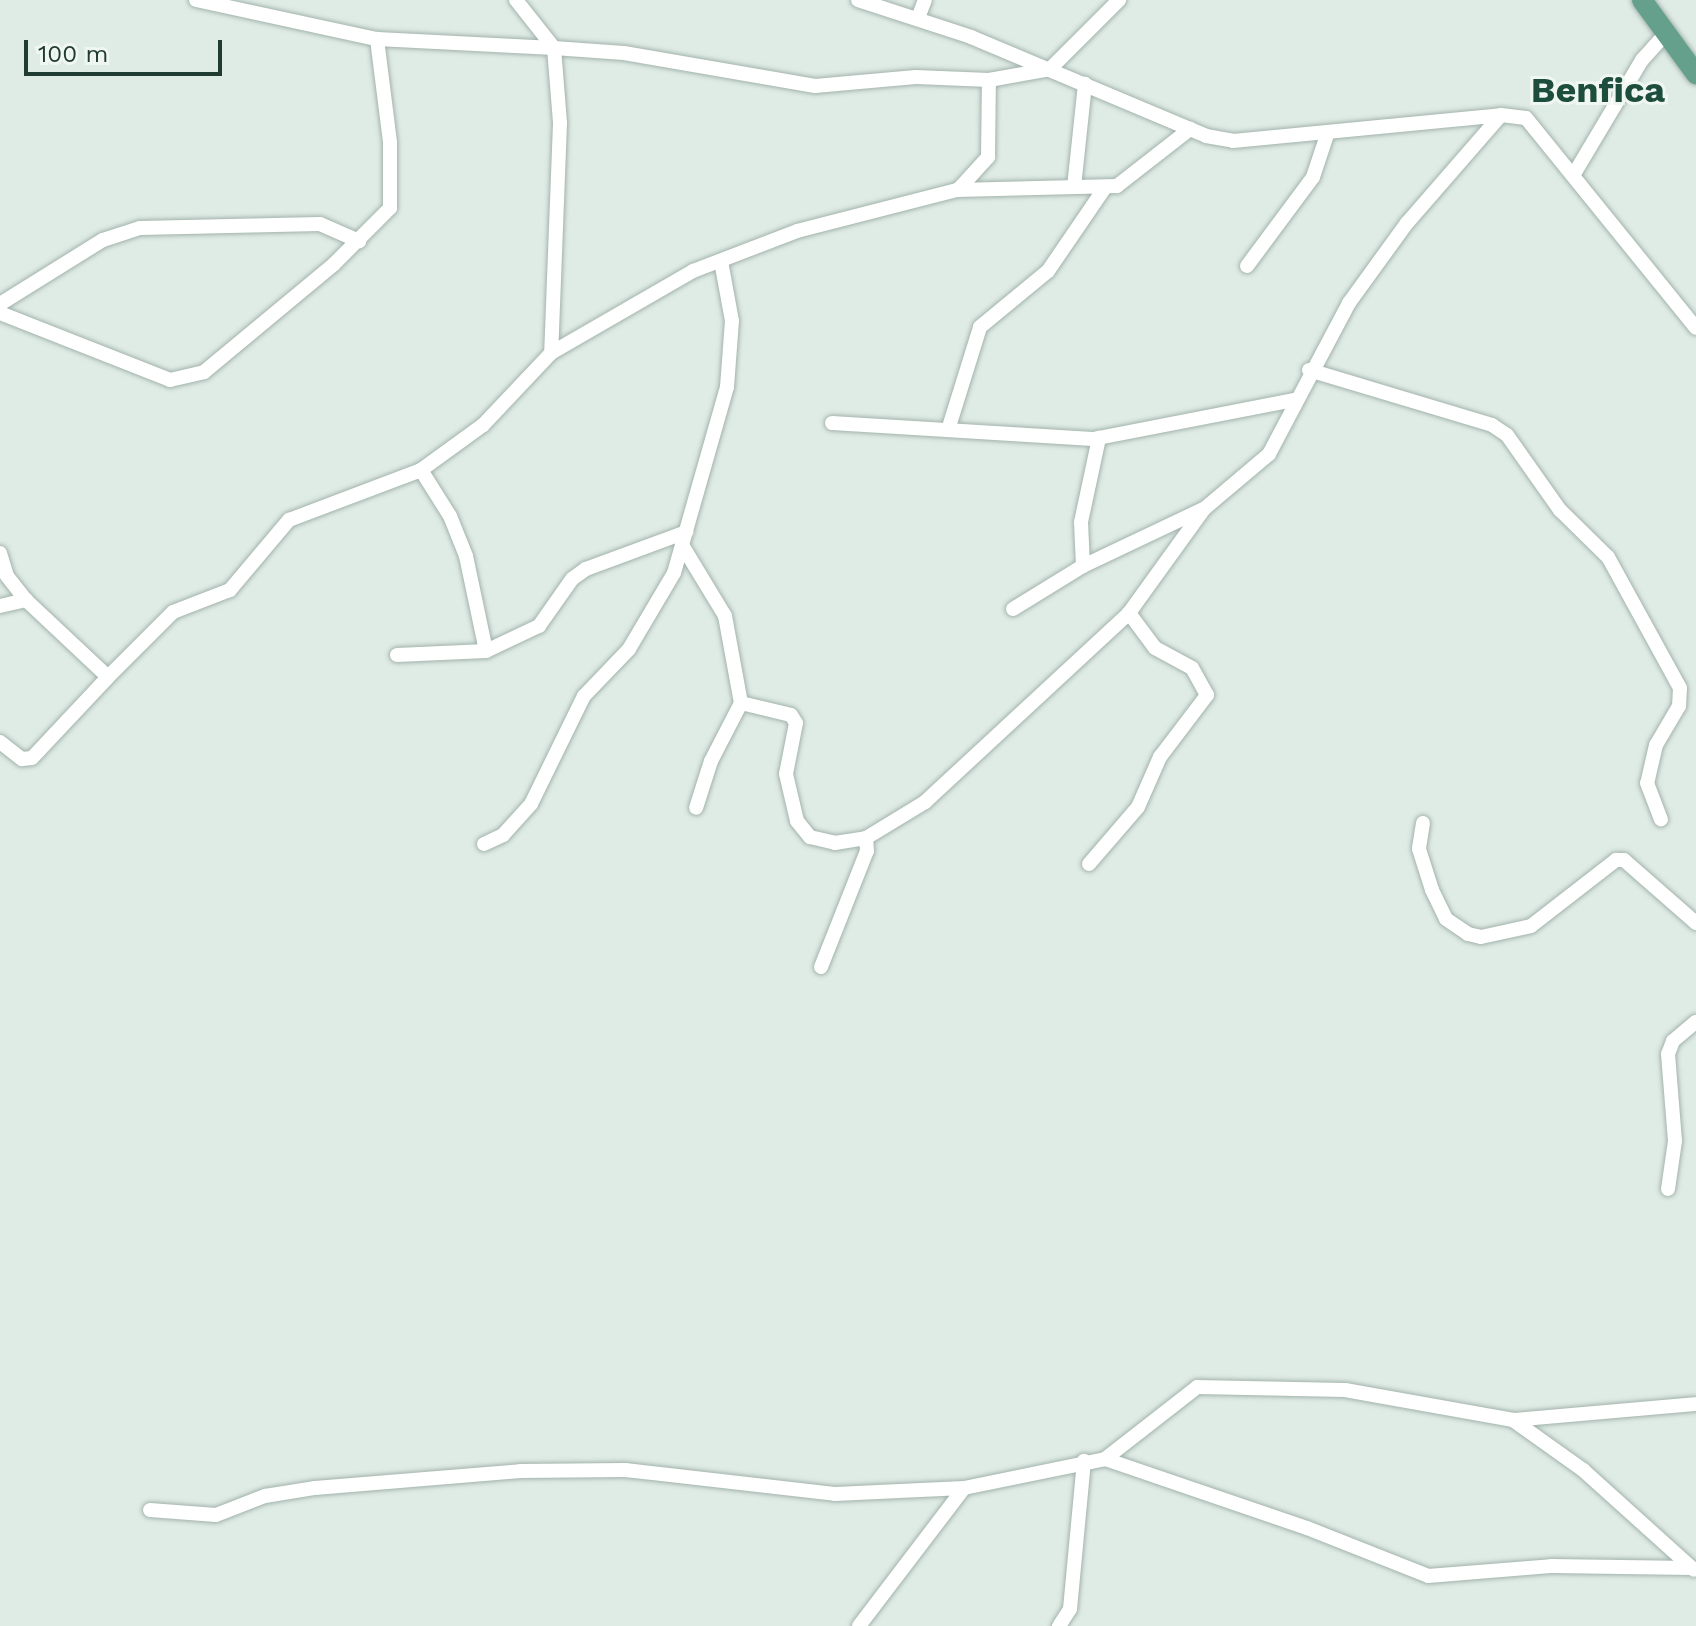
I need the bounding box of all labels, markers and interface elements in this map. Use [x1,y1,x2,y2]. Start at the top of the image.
scale bar [28,24,226,74]
text: 100 m [38,40,108,68]
district label: Benfica [1531,69,1665,113]

